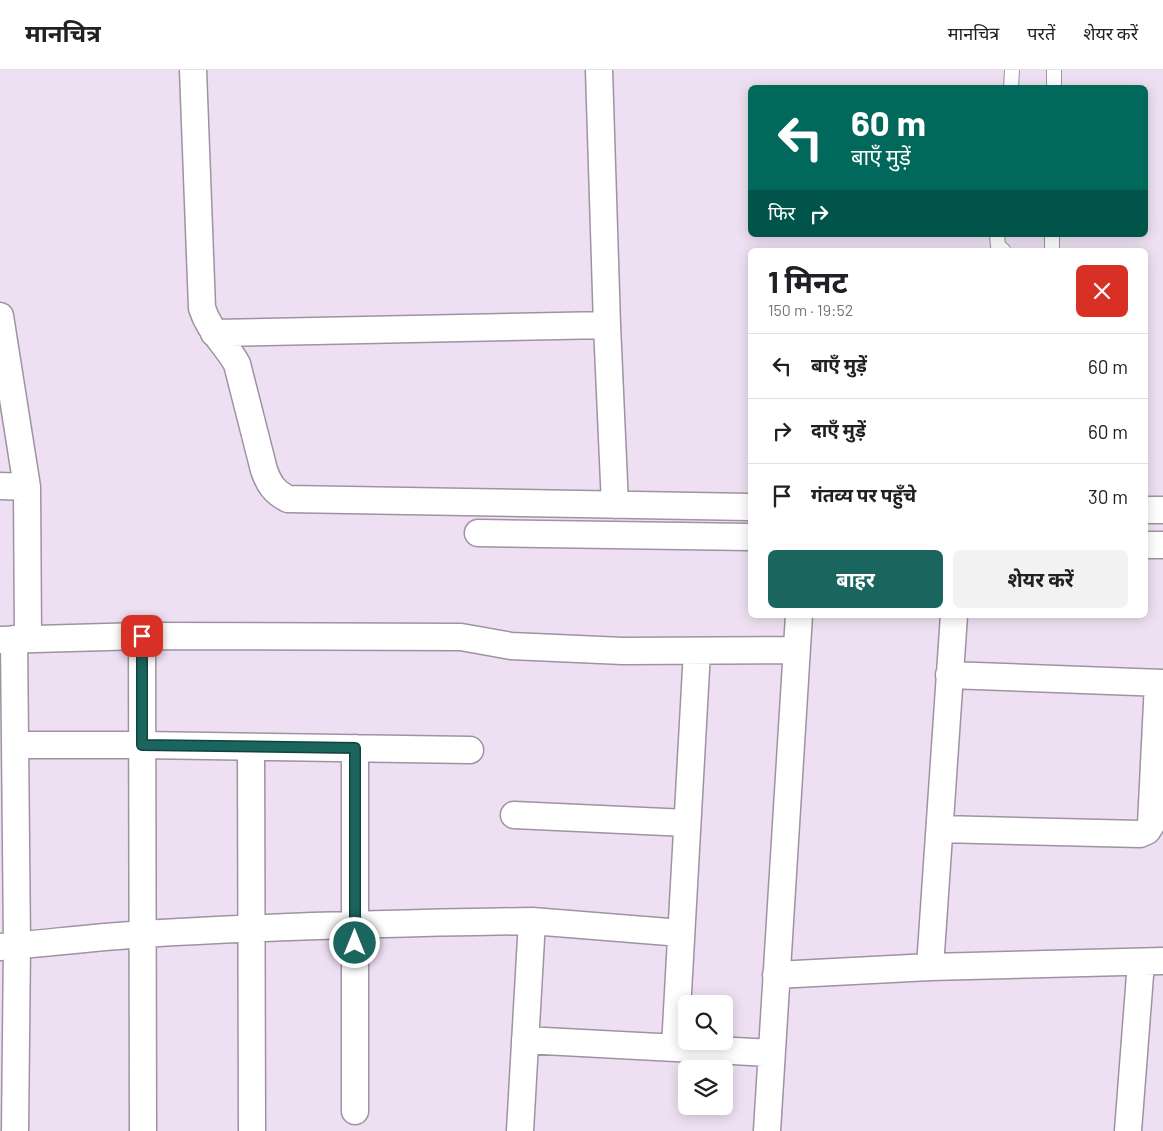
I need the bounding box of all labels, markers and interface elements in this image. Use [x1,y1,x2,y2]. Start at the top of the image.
text: मानचित्र [25,18,101,47]
text: मानचित्र [948,22,999,44]
text: परतें [1027,22,1055,44]
text: शेयर करें [1083,22,1138,44]
text: 60 m [851,101,926,143]
icon: left [768,105,833,170]
text: बाएँ मुड़ें [851,143,911,169]
icon: right [805,200,833,228]
text: फिर [768,201,795,224]
text: 1 मिनट [768,263,848,299]
button: close [1076,265,1128,317]
text: 150 m · 19:52 [768,300,853,319]
icon: left [768,352,796,380]
text: बाएँ मुड़ें [811,353,867,376]
text: 60 m [1088,355,1128,378]
icon: right [768,417,796,445]
text: दाएँ मुड़ें [811,418,866,441]
text: 60 m [1088,420,1128,443]
icon: arrive [768,482,796,510]
text: गंतव्य पर पहुँचे [811,483,916,506]
text: 30 m [1088,485,1128,508]
button: बाहर [768,550,943,608]
button: शेयर करें [953,550,1128,608]
pin [121,615,163,657]
icon: arrive [128,622,156,650]
position arrow [328,916,380,968]
map controls [678,995,733,1115]
button: search [678,995,733,1050]
button: layers [678,1060,733,1115]

